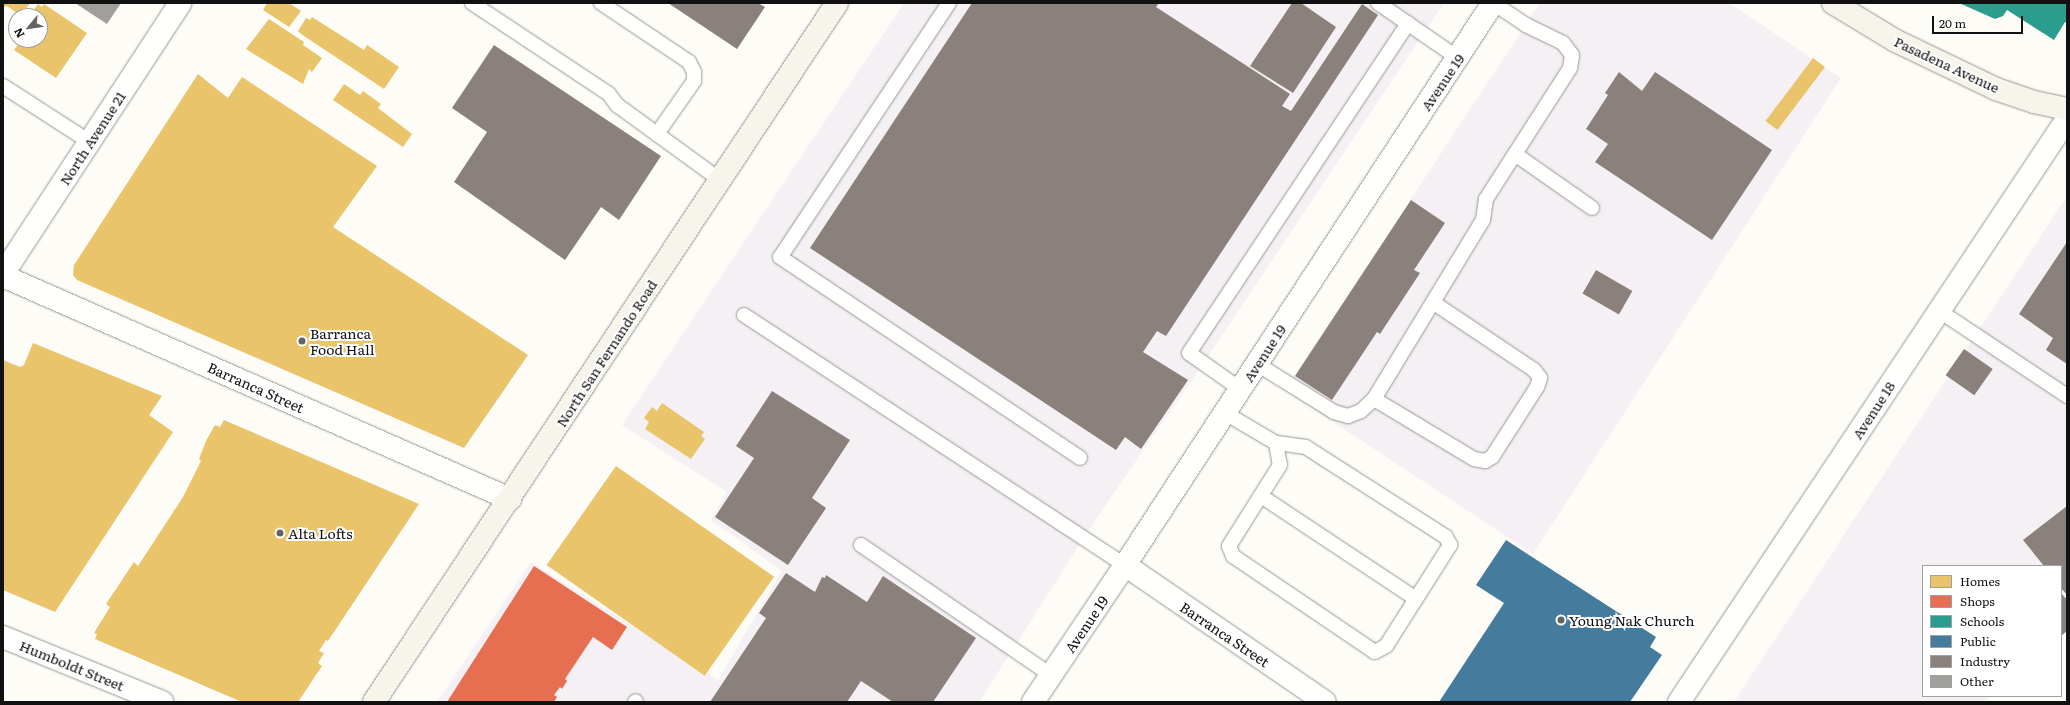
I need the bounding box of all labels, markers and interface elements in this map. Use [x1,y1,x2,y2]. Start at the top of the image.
north arrow [8,8,48,48]
scale bar [1934,8,2025,34]
text: 20 m [1939,14,1966,32]
text: N [9,25,28,41]
street label: Pasadena Avenue [1892,32,2002,96]
street label: Avenue 19 [1417,50,1467,114]
street label: North Avenue 21 [56,88,128,188]
street label: North San Fernando Road [552,276,660,430]
street label: Avenue 19 [1239,321,1289,385]
place label: Barranca Food Hall [310,325,374,358]
marker: Barranca Food Hall [297,336,307,346]
street label: Barranca Street [205,358,307,416]
street label: Avenue 18 [1848,378,1898,442]
place label: Alta Lofts [288,525,352,541]
marker: Alta Lofts [275,528,285,538]
legend [1922,565,2062,697]
text: Homes [1960,572,2000,590]
street label: Avenue 19 [1061,592,1111,656]
text: Shops [1960,592,1995,610]
street label: Barranca Street [1177,598,1273,670]
place label: Young Nak Church [1569,612,1695,628]
text: Schools [1960,612,2004,630]
marker: Young Nak Church [1556,615,1566,625]
text: Public [1960,632,1996,650]
street label: Humboldt Street [17,636,127,694]
text: Industry [1960,652,2010,670]
text: Other [1960,672,1994,690]

